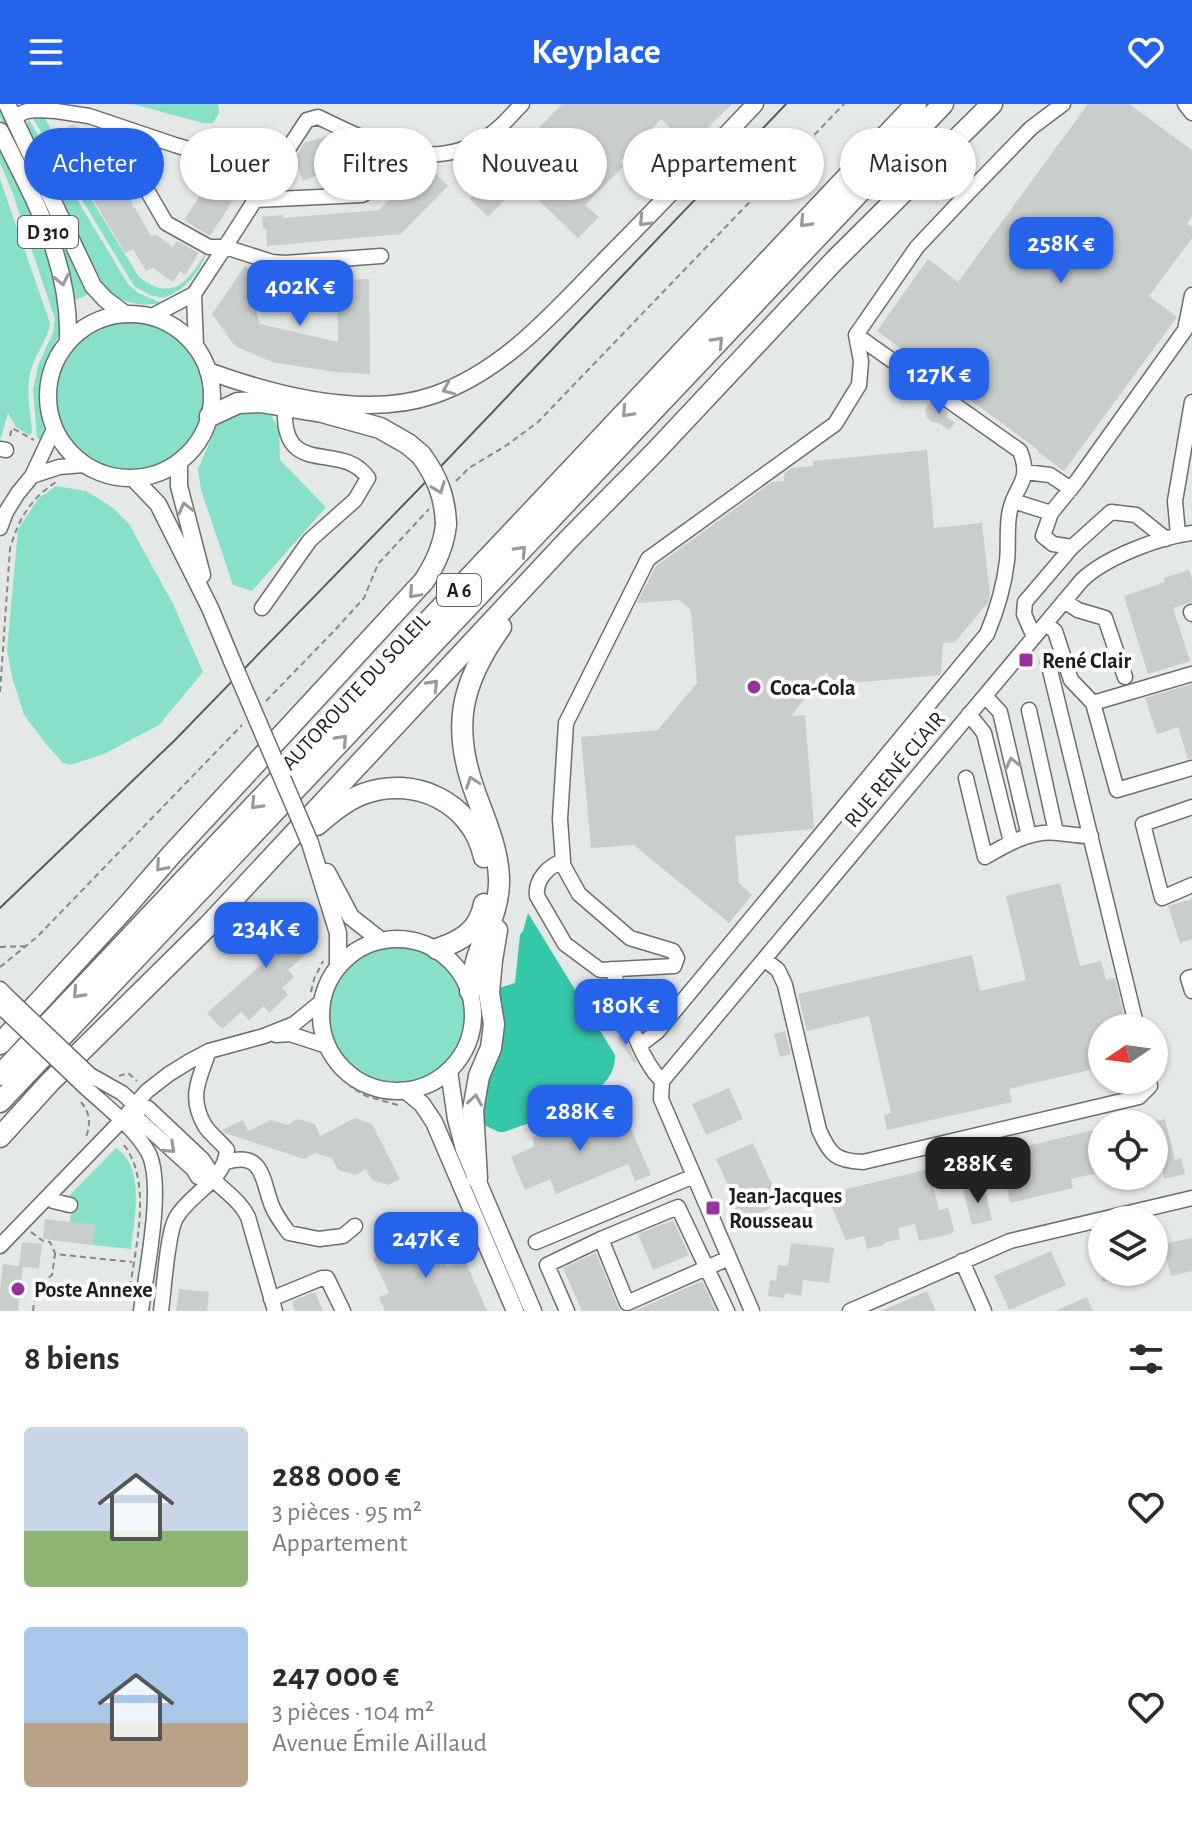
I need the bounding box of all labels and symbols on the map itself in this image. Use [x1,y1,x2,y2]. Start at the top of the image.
one-way arrow [638,212,653,226]
one-way arrow [799,213,814,227]
road number: D 310 [18,216,78,248]
pin: 258K € [996,217,1126,285]
pin: 402K € [235,260,365,328]
one-way arrow [53,272,70,286]
one-way arrow [709,336,723,351]
pin: 127K € [874,348,1004,416]
one-way arrow [441,379,456,395]
one-way arrow [622,402,636,417]
one-way arrow [429,480,446,494]
one-way arrow [177,502,194,515]
one-way arrow [511,546,526,560]
road number: A 6 [437,574,481,606]
one-way arrow [409,583,423,598]
street label: AUTOROUTE DU SOLEIL [278,608,434,774]
place label: René Clair [1042,650,1132,672]
marker: René Clair [1017,651,1035,669]
place label: Coca-Cola [770,677,856,699]
marker: Coca-Cola [745,678,763,696]
one-way arrow [424,679,438,694]
street label: RUE RENÉ CLAIR [840,707,949,832]
one-way arrow [333,735,348,749]
one-way arrow [1004,757,1021,771]
one-way arrow [465,776,481,790]
one-way arrow [252,795,266,810]
one-way arrow [157,857,171,871]
pin: 234K € [201,902,331,970]
pin: 180K € [561,979,691,1047]
one-way arrow [72,984,87,998]
north arrow [1088,1014,1168,1094]
pin: 288K € [515,1085,645,1153]
one-way arrow [466,1093,483,1107]
pin: 288K € [913,1137,1043,1205]
one-way arrow [160,1138,175,1152]
place label: Jean-Jacques Rousseau [729,1185,842,1232]
marker: Jean-Jacques Rousseau [704,1199,722,1217]
pin: 247K € [361,1212,491,1280]
place label: Poste Annexe [34,1279,153,1301]
marker: Poste Annexe [9,1280,27,1298]

